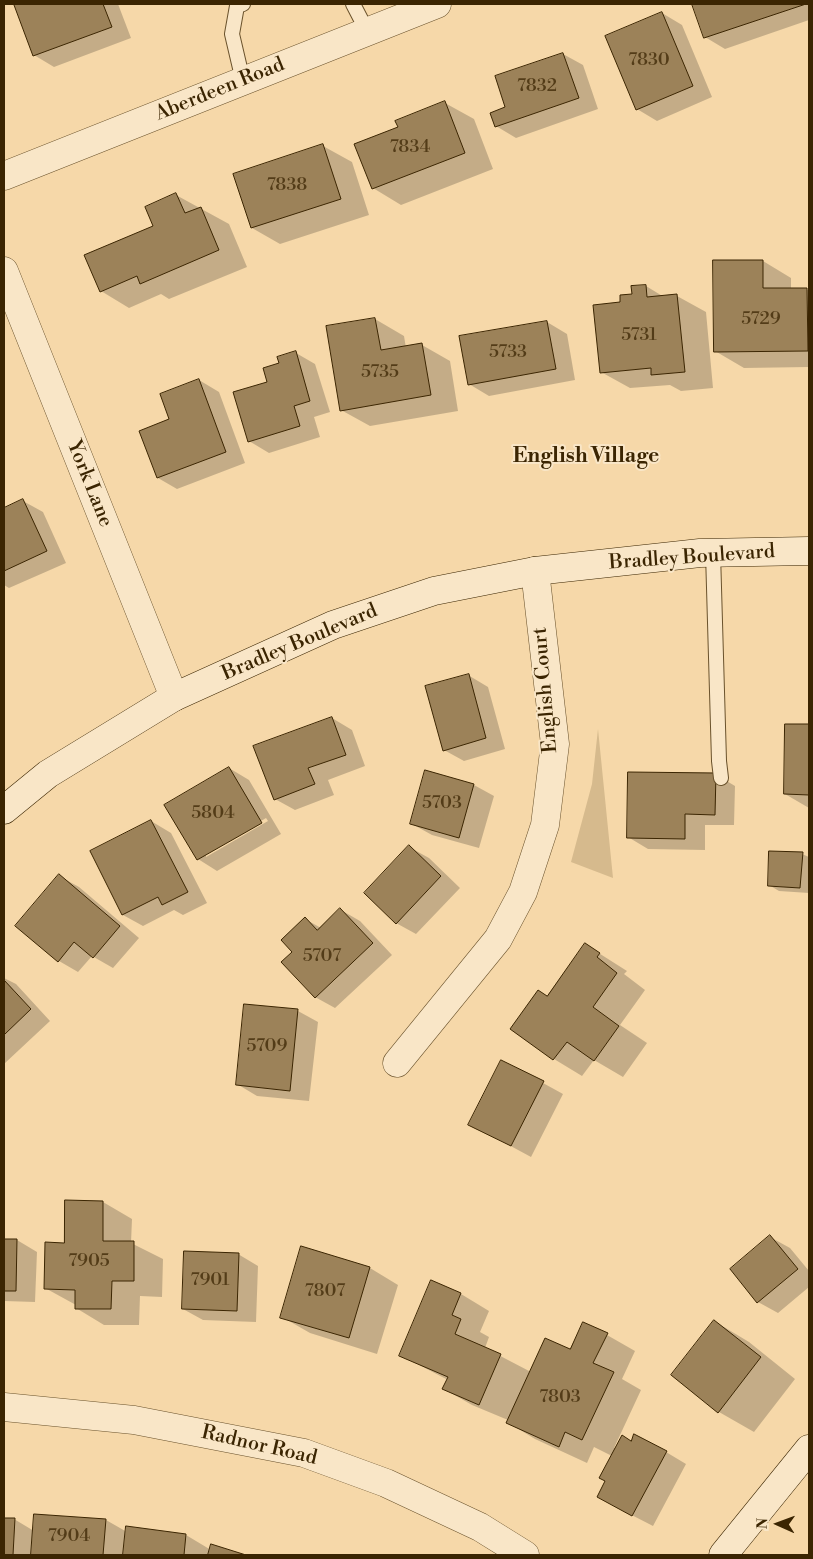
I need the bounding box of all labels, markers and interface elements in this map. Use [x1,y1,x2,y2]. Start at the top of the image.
house number: 7830 [628,50,670,72]
street label: Aberdeen Road [152,53,288,127]
house number: 7832 [517,76,557,98]
house number: 7834 [390,137,430,159]
house number: 7838 [267,175,307,197]
house number: 5729 [741,309,781,331]
house number: 5731 [621,325,657,347]
house number: 5733 [489,342,527,364]
house number: 5735 [361,362,399,384]
street label: York Lane [61,437,117,531]
district label: English Village [513,444,659,470]
street label: Bradley Boulevard [608,540,776,576]
street label: Bradley Boulevard [219,599,381,687]
street label: English Court [529,626,563,754]
house number: 5703 [422,793,462,815]
house number: 5804 [191,803,235,825]
house number: 5707 [303,946,341,968]
house number: 5709 [247,1036,287,1058]
house number: 7905 [68,1251,110,1273]
house number: 7901 [191,1270,229,1292]
house number: 7807 [305,1281,345,1303]
house number: 7803 [539,1387,581,1409]
street label: Radnor Road [199,1421,319,1471]
north arrow [753,1499,803,1549]
text: N [754,1518,772,1529]
house number: 7904 [48,1526,90,1548]

